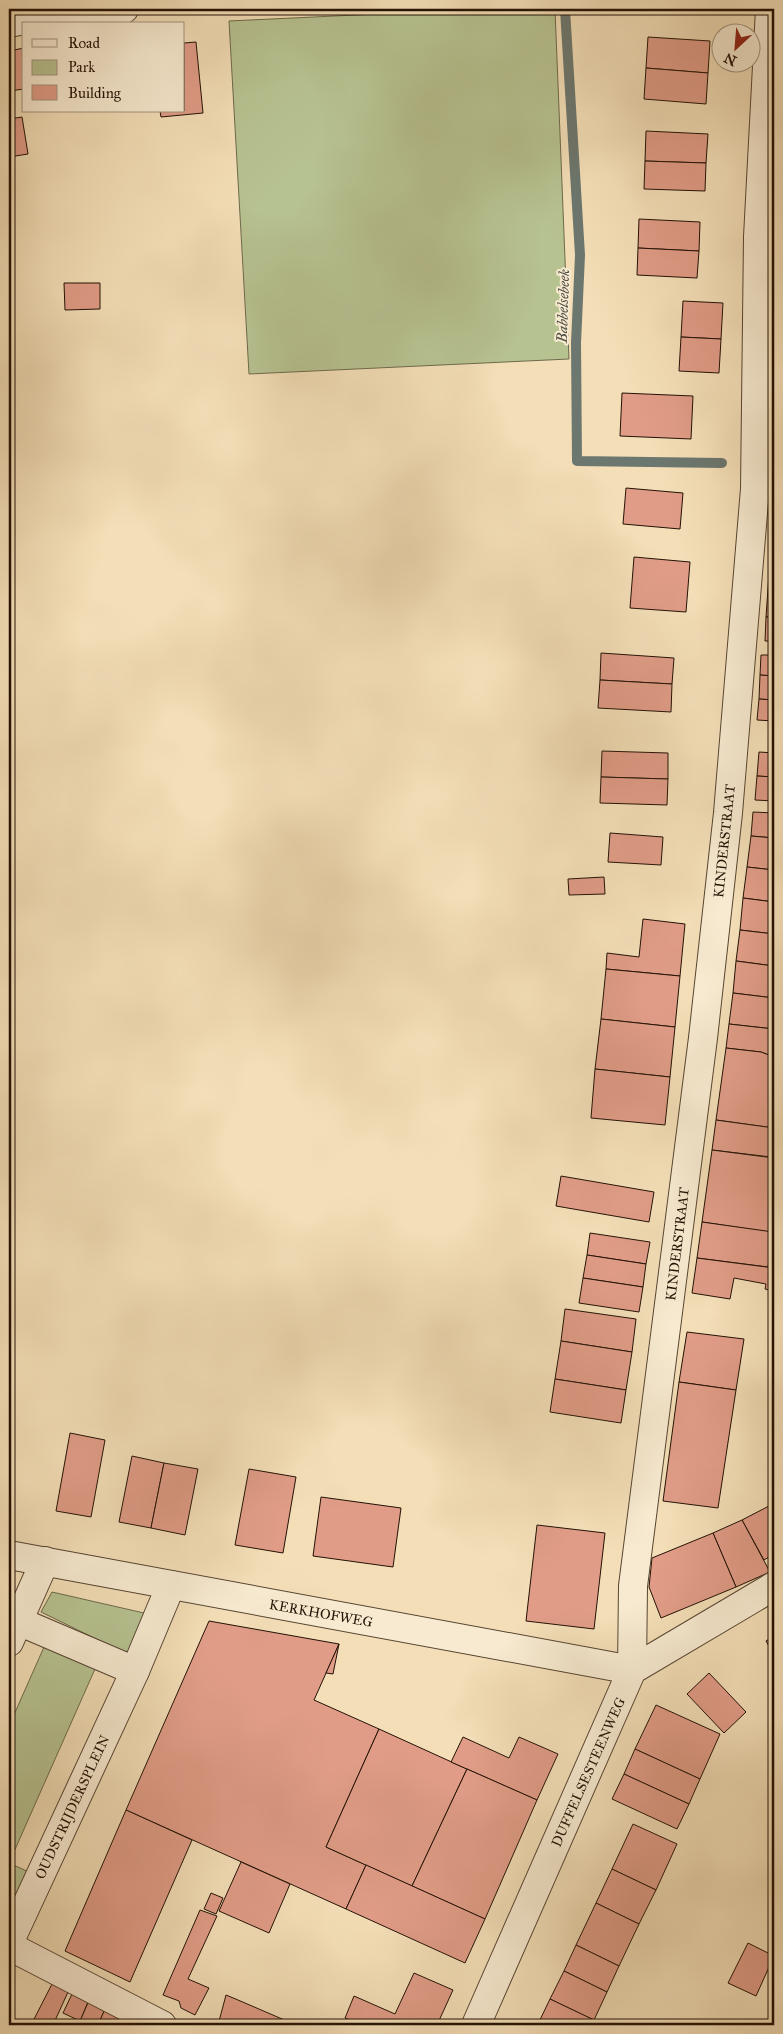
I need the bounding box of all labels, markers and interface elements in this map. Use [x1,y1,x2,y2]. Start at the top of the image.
legend [22,22,185,112]
north arrow [710,22,760,72]
text: Road [68,34,100,52]
text: N [721,49,740,69]
text: Park [68,58,95,76]
text: Building [68,84,122,102]
water label: Babbelsebeek [553,268,573,344]
street label: KINDERSTRAAT [710,783,739,899]
street label: KINDERSTRAAT [662,1186,693,1302]
street label: KERKHOFWEG [268,1596,374,1631]
street label: DUFFELSESTEENWEG [548,1695,629,1850]
street label: OUDSTRIJDERSPLEIN [32,1732,114,1882]

